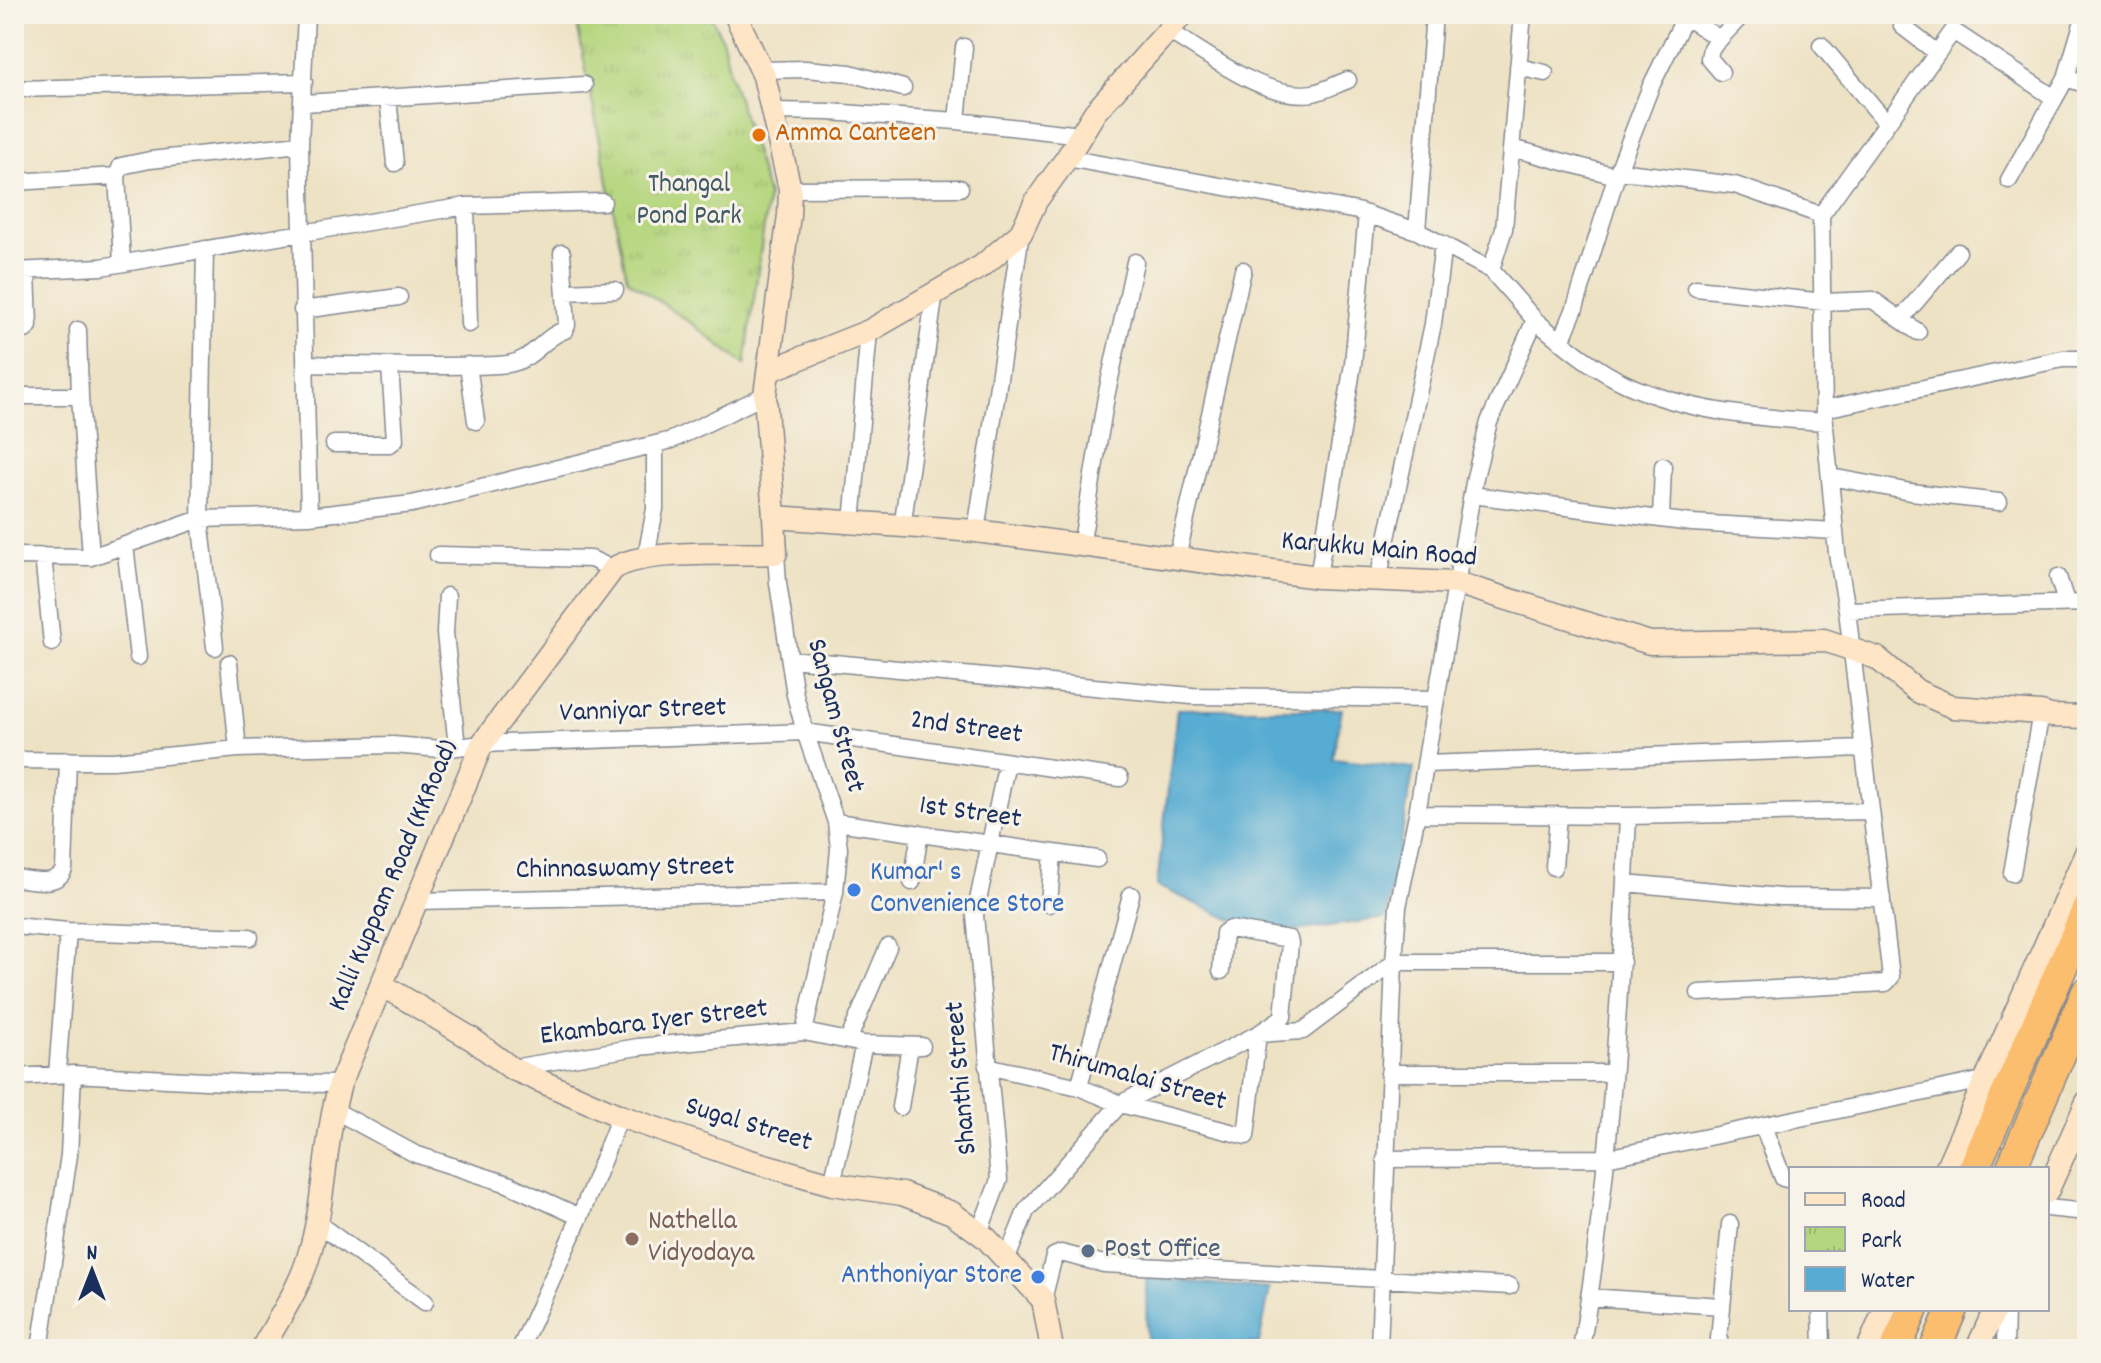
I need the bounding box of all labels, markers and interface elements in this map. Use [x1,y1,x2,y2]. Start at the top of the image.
place label: Amma Canteen [775,115,936,155]
marker: Amma Canteen [750,126,768,144]
park label: Thangal Pond Park [636,166,742,238]
street label: Karukku Main Road [1279,523,1479,579]
street label: Sangam Street [794,635,874,797]
street label: Vanniyar Street [559,689,727,735]
street label: 2nd Street [907,701,1025,757]
street label: Kalli Kuppam Road (KKRoad) [320,734,470,1018]
street label: 1st Street [916,787,1024,841]
street label: Chinnaswamy Street [515,848,735,892]
place label: Kumar' s Convenience Store [870,854,1064,926]
marker: Kumar' s Convenience Store [845,881,863,899]
street label: Ekambara Iyer Street [538,990,770,1058]
street label: Shanthi Street [936,1000,990,1156]
street label: Thirumalai Street [1043,1035,1231,1123]
street label: Sugal Street [680,1088,816,1164]
legend [1789,1167,2049,1311]
text: Road [1861,1185,1906,1219]
place label: Nathella Vidyodaya [648,1203,755,1275]
text: Park [1861,1225,1902,1259]
marker: Nathella Vidyodaya [623,1230,641,1248]
north arrow [52,1231,132,1311]
place label: Post Office [1104,1231,1221,1271]
text: N [87,1239,98,1270]
marker: Post Office [1079,1242,1097,1260]
place label: Anthoniyar Store [841,1257,1022,1297]
text: Water [1861,1265,1914,1299]
marker: Anthoniyar Store [1029,1268,1047,1286]

